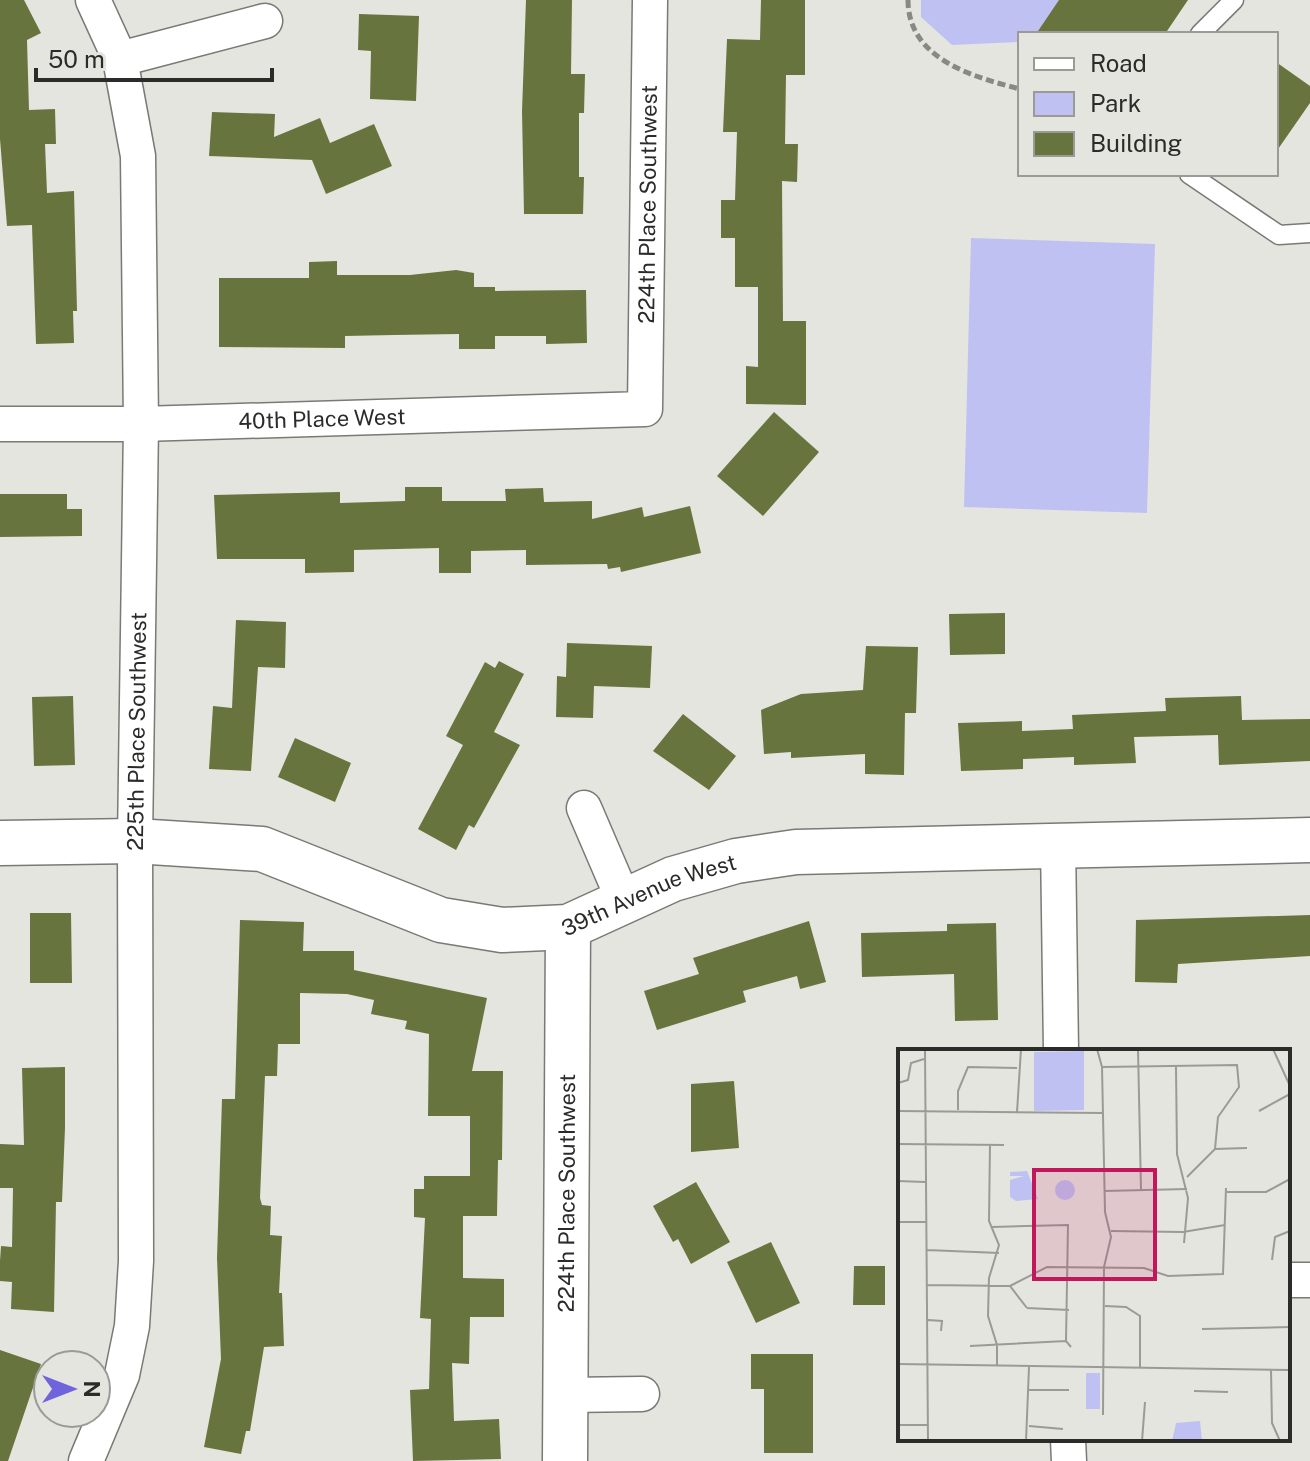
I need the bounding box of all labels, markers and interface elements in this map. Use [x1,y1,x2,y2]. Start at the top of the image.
scale bar [36,32,272,82]
legend [1018,32,1278,176]
text: 50 m [48,45,105,73]
text: Road [1090,49,1147,77]
street label: 224th Place Southwest [633,85,662,324]
text: Park [1090,89,1141,117]
text: Building [1090,129,1182,157]
street label: 40th Place West [238,403,406,434]
street label: 225th Place Southwest [122,612,151,851]
street label: 39th Avenue West [557,849,739,941]
inset map [898,1049,1290,1441]
street label: 224th Place Southwest [553,1074,580,1312]
north arrow [32,1349,112,1429]
text: N [79,1380,105,1398]

